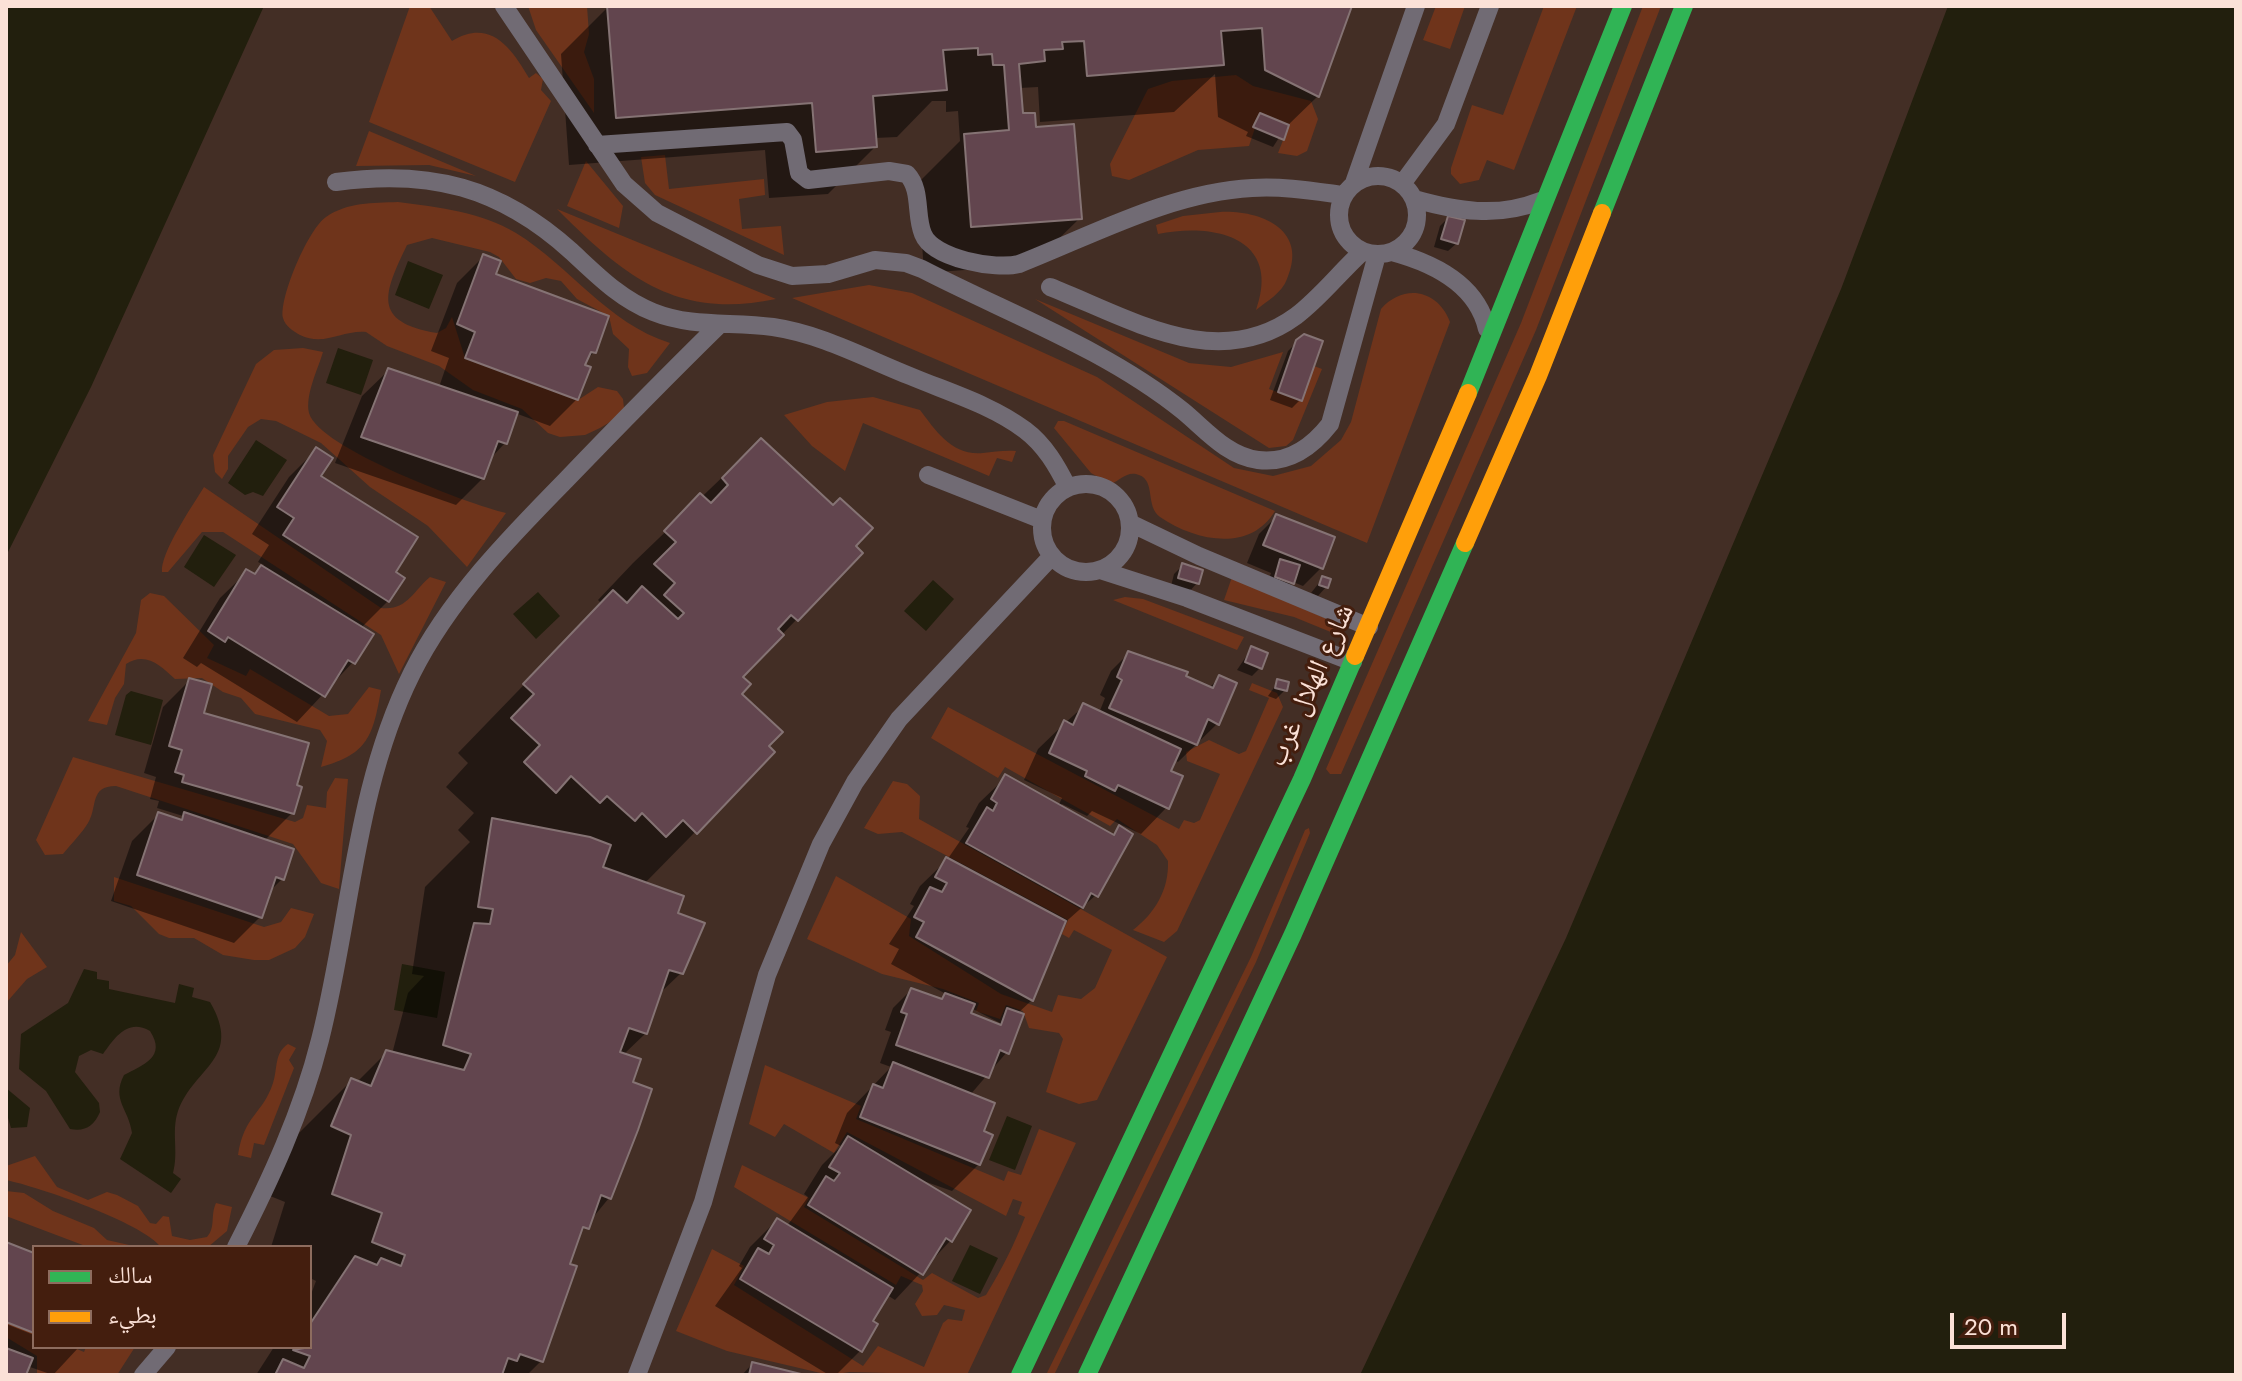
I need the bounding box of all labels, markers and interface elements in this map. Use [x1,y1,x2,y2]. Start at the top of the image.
street label: شارع الهلال غرب [1261,600,1363,772]
legend [32,1245,312,1349]
text: سالك [108,1257,153,1292]
text: بطيء [108,1297,157,1332]
scale bar [1954,1297,2070,1347]
text: 20 m [1964,1309,2018,1344]

